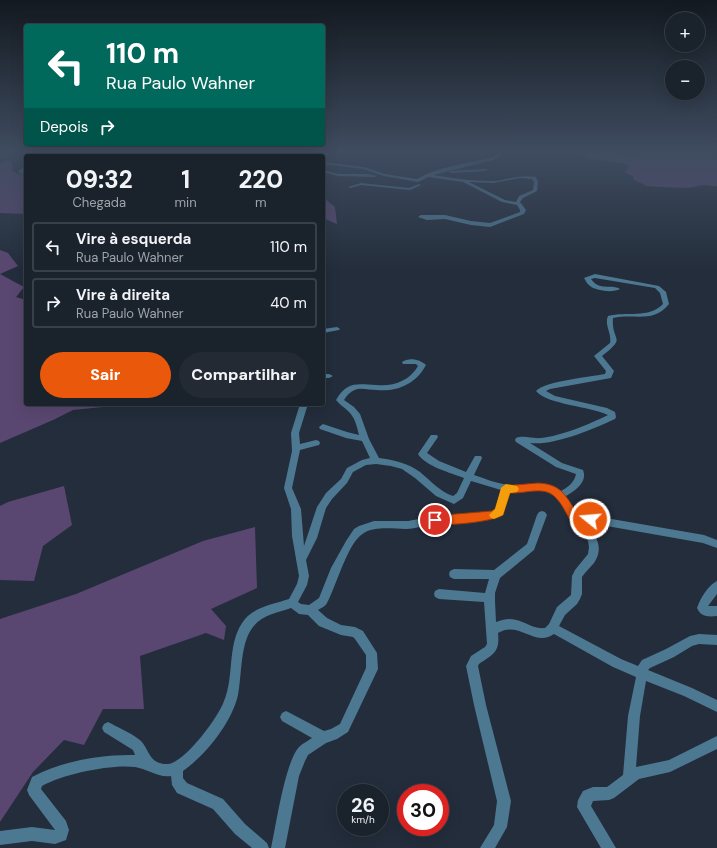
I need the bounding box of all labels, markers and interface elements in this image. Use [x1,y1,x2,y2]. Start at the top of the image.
map controls [665,12,705,100]
button: + [665,12,705,52]
text: 110 m [106,35,179,72]
icon: left [40,40,92,92]
button: − [665,60,705,100]
text: Rua Paulo Wahner [106,71,255,95]
icon: right [96,116,118,138]
text: Depois [40,117,88,137]
text: 09:32 [66,164,133,195]
text: 1 [181,164,190,195]
text: 220 [239,164,283,195]
text: Chegada [72,194,126,211]
text: min [174,194,197,211]
text: m [255,194,267,211]
text: Vire à esquerda [76,229,191,249]
icon: left [42,236,64,258]
text: 110 m [270,237,307,257]
text: Rua Paulo Wahner [76,249,184,266]
text: Vire à direita [76,285,170,305]
icon: right [42,292,64,314]
text: 40 m [270,293,307,313]
text: Rua Paulo Wahner [76,305,184,322]
button: Sair [40,352,171,398]
button: Compartilhar [179,352,309,398]
position arrow [569,498,611,540]
pin [418,503,452,537]
icon: arrive [424,509,446,531]
speed limit sign: 30 [397,784,449,836]
text: 26 [351,792,375,818]
text: km/h [351,813,375,826]

